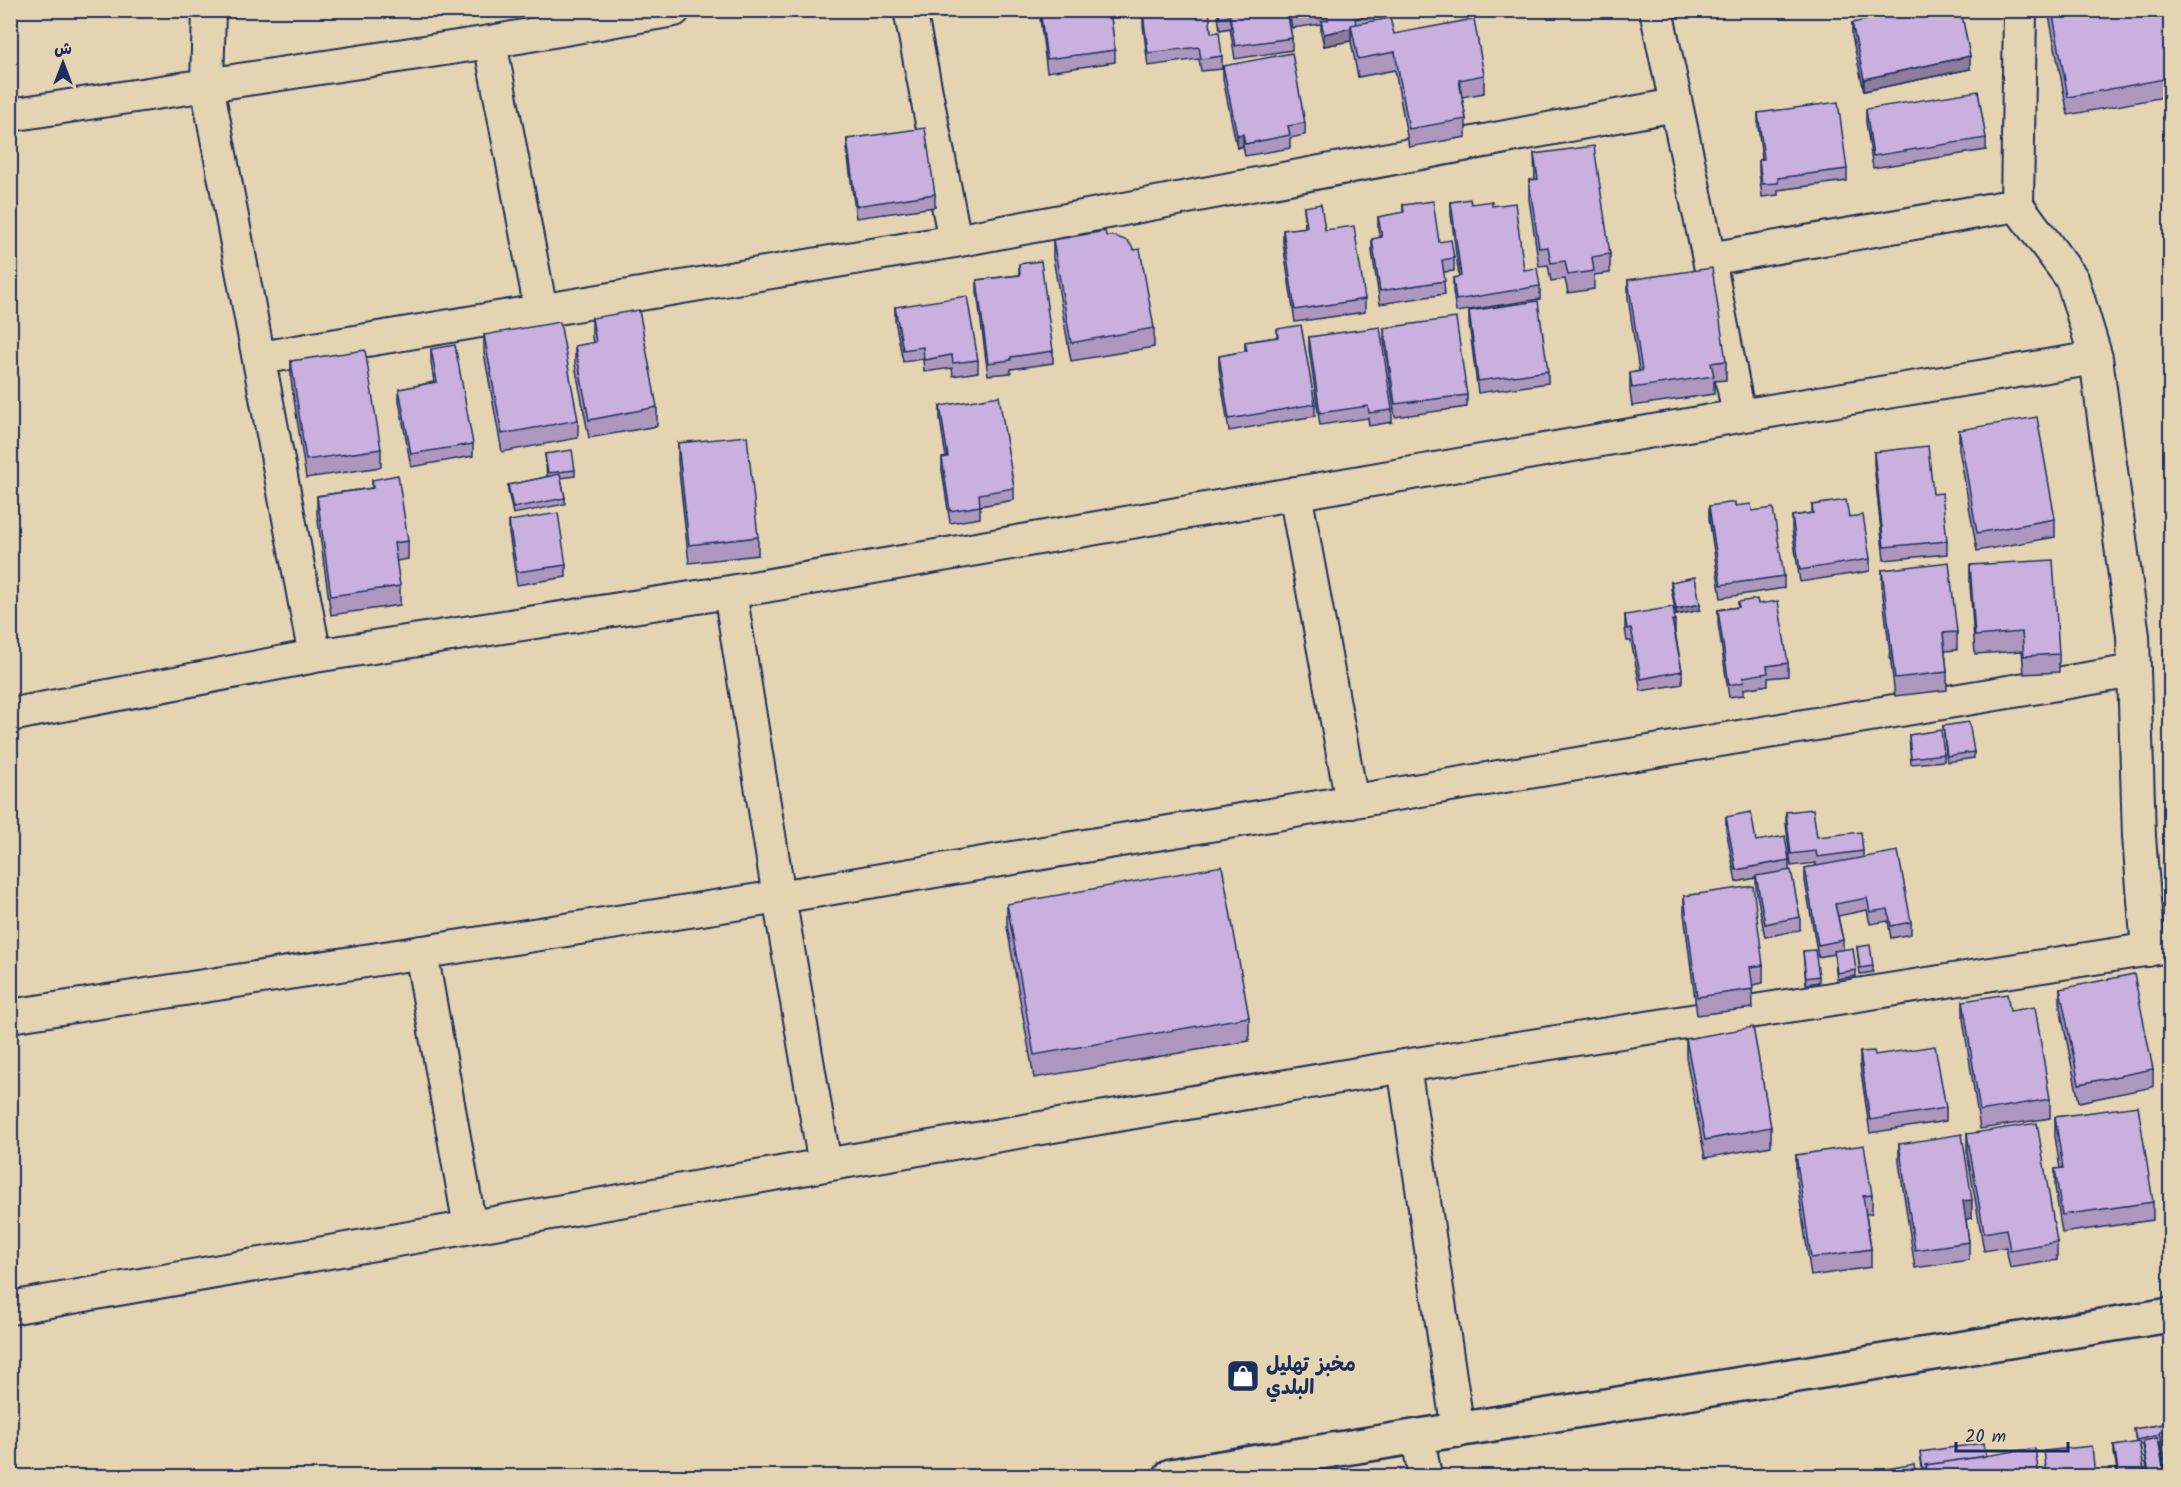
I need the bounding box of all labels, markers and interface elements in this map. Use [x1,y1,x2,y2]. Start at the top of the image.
north arrow [33,33,93,93]
text: ش [54,37,72,62]
place label: مخبز تهليل البلدي [1266,1350,1356,1405]
shop icon: مخبز تهليل البلدي [1225,1358,1261,1394]
scale bar [1956,1415,2068,1453]
text: 20 m [1965,1423,2006,1452]

